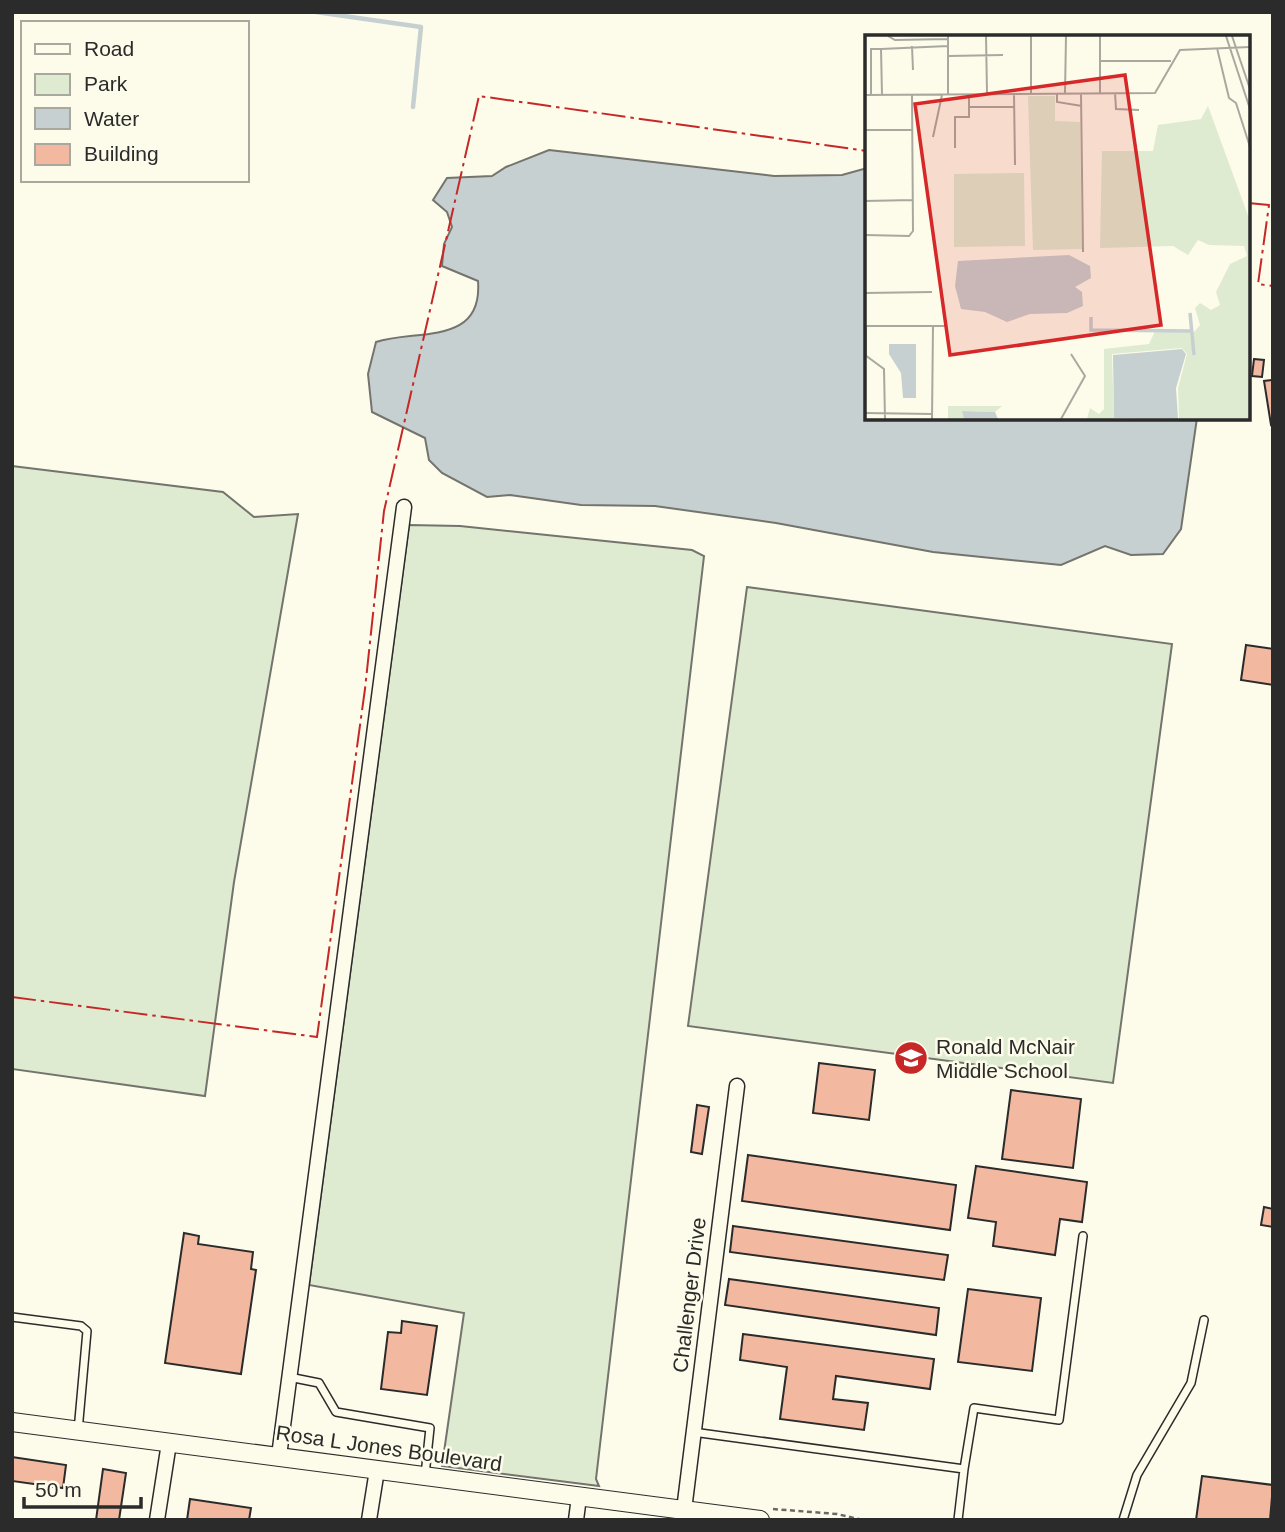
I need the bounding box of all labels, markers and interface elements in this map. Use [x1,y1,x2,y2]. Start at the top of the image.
legend [21,21,248,182]
inset map [865,35,1250,420]
text: Road [84,37,134,60]
text: Park [84,72,128,95]
text: Water [84,107,139,130]
text: Building [84,142,159,165]
place label: Ronald McNair Middle School [936,1035,1075,1082]
school or university icon: Ronald McNair Middle School [892,1039,930,1077]
street label: Challenger Drive [668,1216,710,1374]
street label: Rosa L Jones Boulevard [274,1421,504,1475]
scale bar [24,1466,142,1510]
text: 50 m [35,1478,82,1501]

